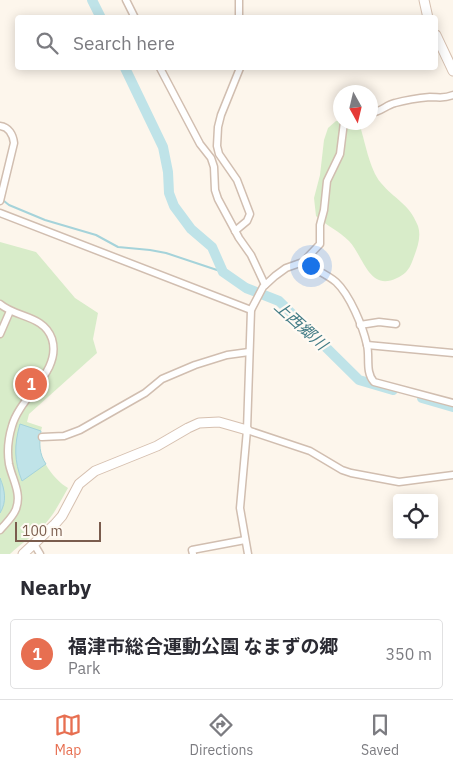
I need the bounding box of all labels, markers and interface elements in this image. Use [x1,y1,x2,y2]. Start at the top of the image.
search box [15,15,438,70]
icon: search [33,29,61,57]
text: Search here [73,31,175,55]
north arrow [333,85,378,130]
your location [298,253,324,279]
water label: 上西郷川 [271,296,333,355]
pin: 1 [15,365,47,403]
map controls [393,494,438,539]
button: locate [393,494,438,539]
scale bar [15,519,101,542]
text: 100 m [22,522,63,540]
text: Nearby [20,573,91,601]
text: 福津市総合運動公園 なまずの郷 [68,634,339,658]
text: 1 [32,644,42,664]
text: 350 m [385,644,432,664]
text: Park [68,658,100,678]
tab: Map [54,711,82,759]
tab: Directions [190,711,253,759]
tab: Saved [361,711,399,759]

